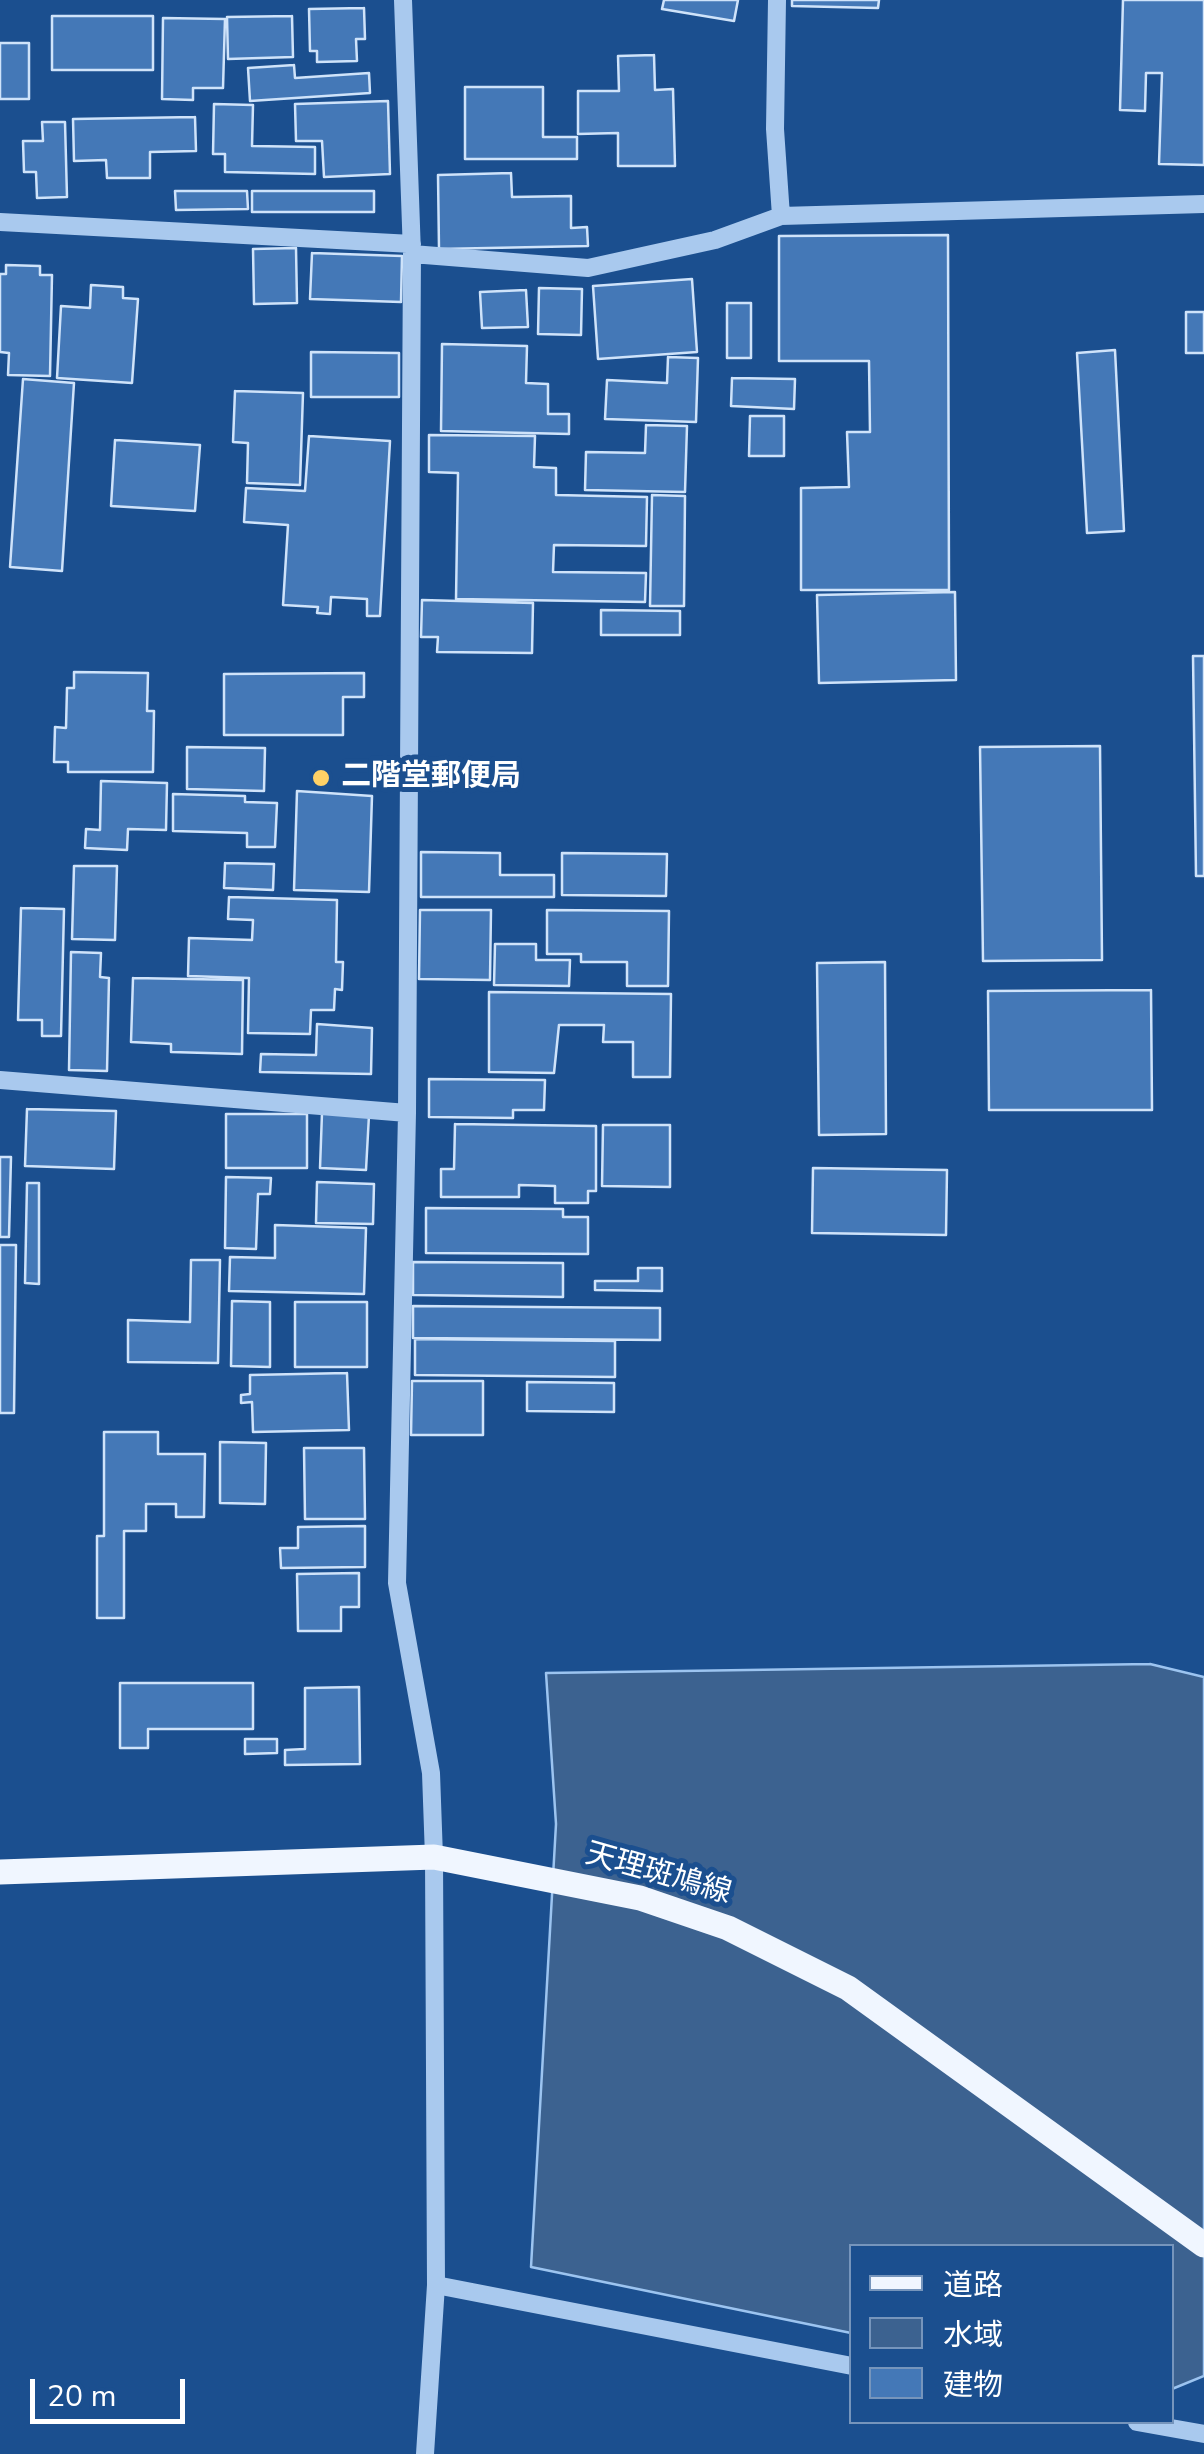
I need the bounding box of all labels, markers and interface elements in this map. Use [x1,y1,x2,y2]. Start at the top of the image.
place label: 二階堂郵便局 [341,760,521,796]
marker: 二階堂郵便局 [310,767,332,789]
street label: 天理斑鳩線 [581,1837,735,1913]
legend [849,2244,1174,2424]
text: 道路 [943,2265,1003,2306]
text: 水域 [943,2315,1003,2356]
scale bar [35,2359,190,2421]
text: 建物 [943,2365,1003,2406]
text: 20 m [47,2376,116,2417]

